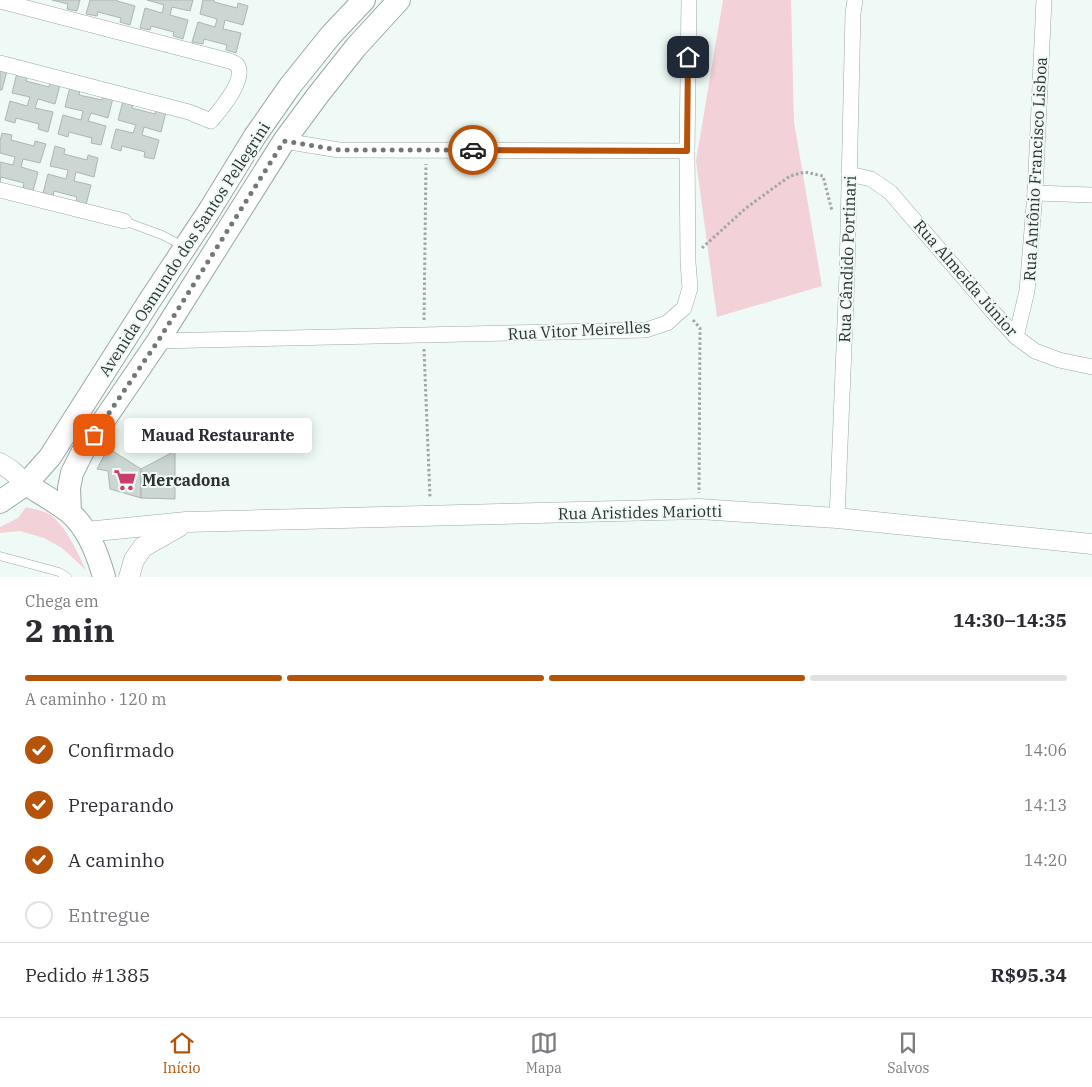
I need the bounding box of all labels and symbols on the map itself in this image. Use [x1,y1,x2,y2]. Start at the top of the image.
pin [667,36,709,78]
street label: Rua Antônio Francisco Lisboa [1019,56,1051,282]
street label: Avenida Osmundo dos Santos Pellegrini [94,118,274,380]
courier [448,125,498,175]
street label: Rua Cândido Portinari [834,175,860,343]
street label: Rua Almeida Júnior [910,216,1022,340]
street label: Rua Vitor Meirelles [507,316,651,344]
pin [73,414,115,456]
callout: Mauad Restaurante [124,418,312,452]
supermarket icon: Mercadona [112,467,138,493]
place label: Mercadona [142,470,230,490]
street label: Rua Aristides Mariotti [558,501,722,523]

